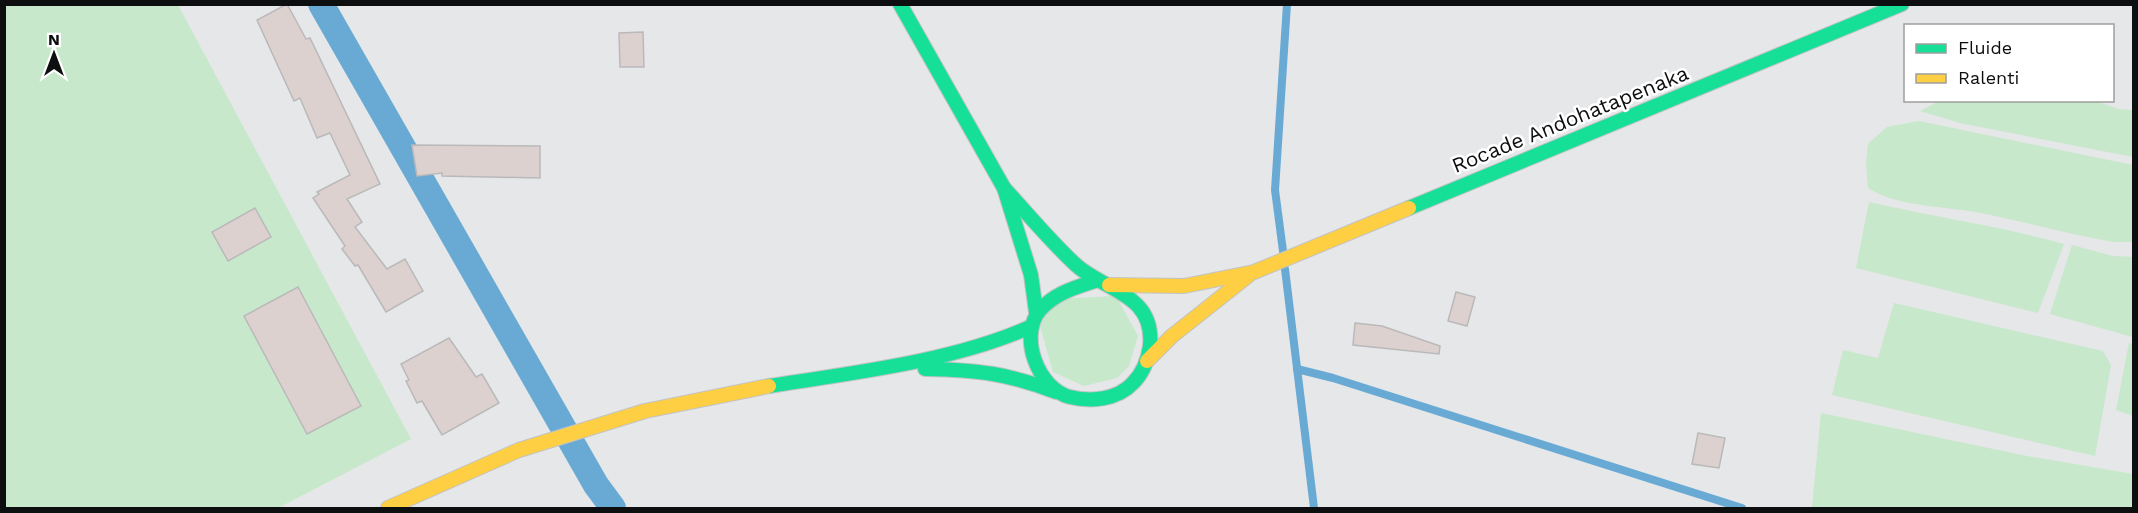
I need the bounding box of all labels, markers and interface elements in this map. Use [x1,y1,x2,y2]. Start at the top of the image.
north arrow [24,24,84,84]
legend [1904,24,2114,102]
text: N [48,30,60,49]
text: Fluide [1958,37,2012,58]
street label: Rocade Andohatapenaka [1448,60,1692,178]
text: Ralenti [1958,67,2019,88]

